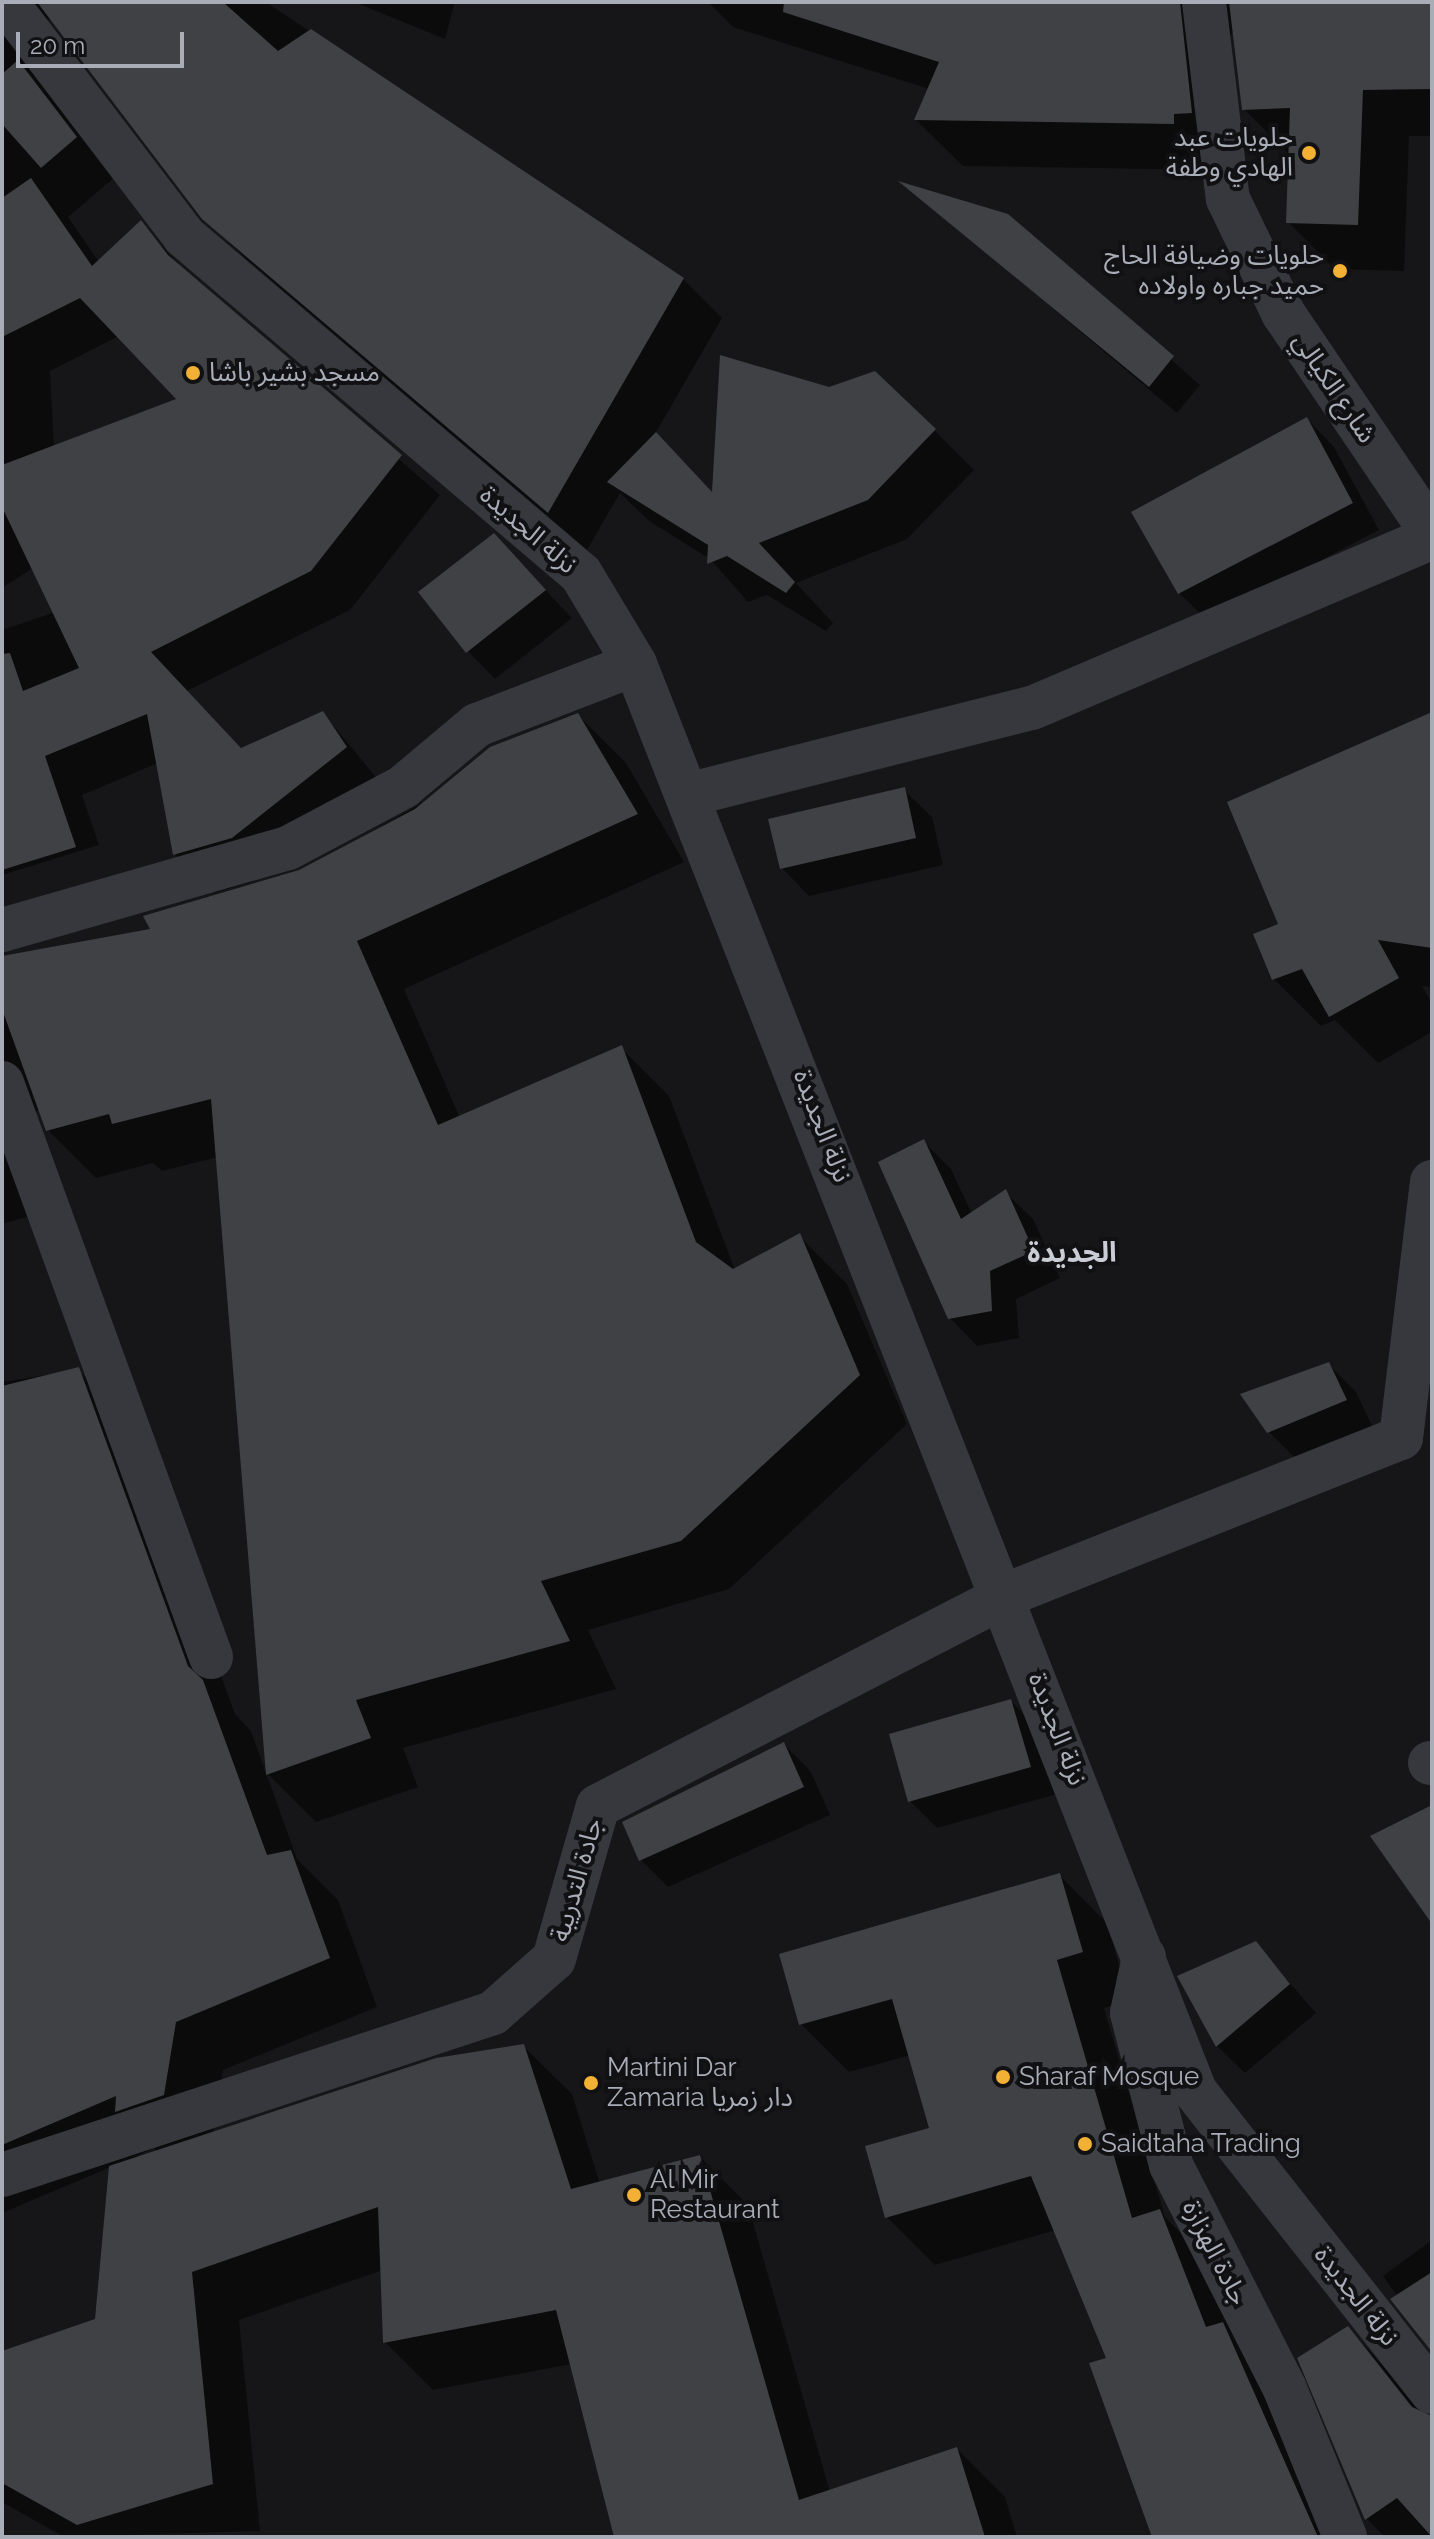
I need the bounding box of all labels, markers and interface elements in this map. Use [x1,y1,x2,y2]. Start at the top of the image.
scale bar [20,16,188,66]
text: 20 m [30,31,85,60]
place label: حلويات عبد الهادي وطفة [1166,122,1293,184]
marker: حلويات عبد الهادي وطفة [1300,144,1318,162]
place label: حلويات وضيافة الحاج حميد جباره واولاده [1104,240,1324,302]
marker: حلويات وضيافة الحاج حميد جباره واولاده [1331,262,1349,280]
street label: شارع الكيالي [1286,327,1382,449]
place label: مسجد بشير باشا [209,357,380,389]
marker: مسجد بشير باشا [184,364,202,382]
street label: نزلة الجديدة [473,479,583,581]
street label: نزلة الجديدة [786,1065,858,1187]
district label: الجديدة [1027,1236,1117,1270]
street label: نزلة الجديدة [1021,1668,1093,1790]
street label: جادة التدريبة [544,1815,610,1945]
place label: Martini Dar Zamaria دار زمريا [607,2052,793,2114]
place label: Sharaf Mosque [1019,2061,1200,2093]
marker: Sharaf Mosque [994,2068,1012,2086]
marker: Martini Dar Zamaria دار زمريا [582,2074,600,2092]
place label: Saidtaha Trading [1101,2128,1301,2160]
marker: Saidtaha Trading [1076,2135,1094,2153]
place label: Al Mir Restaurant [650,2164,780,2226]
marker: Al Mir Restaurant [625,2186,643,2204]
street label: جادة الهزازة [1175,2195,1255,2311]
street label: نزلة الجديدة [1307,2240,1405,2352]

